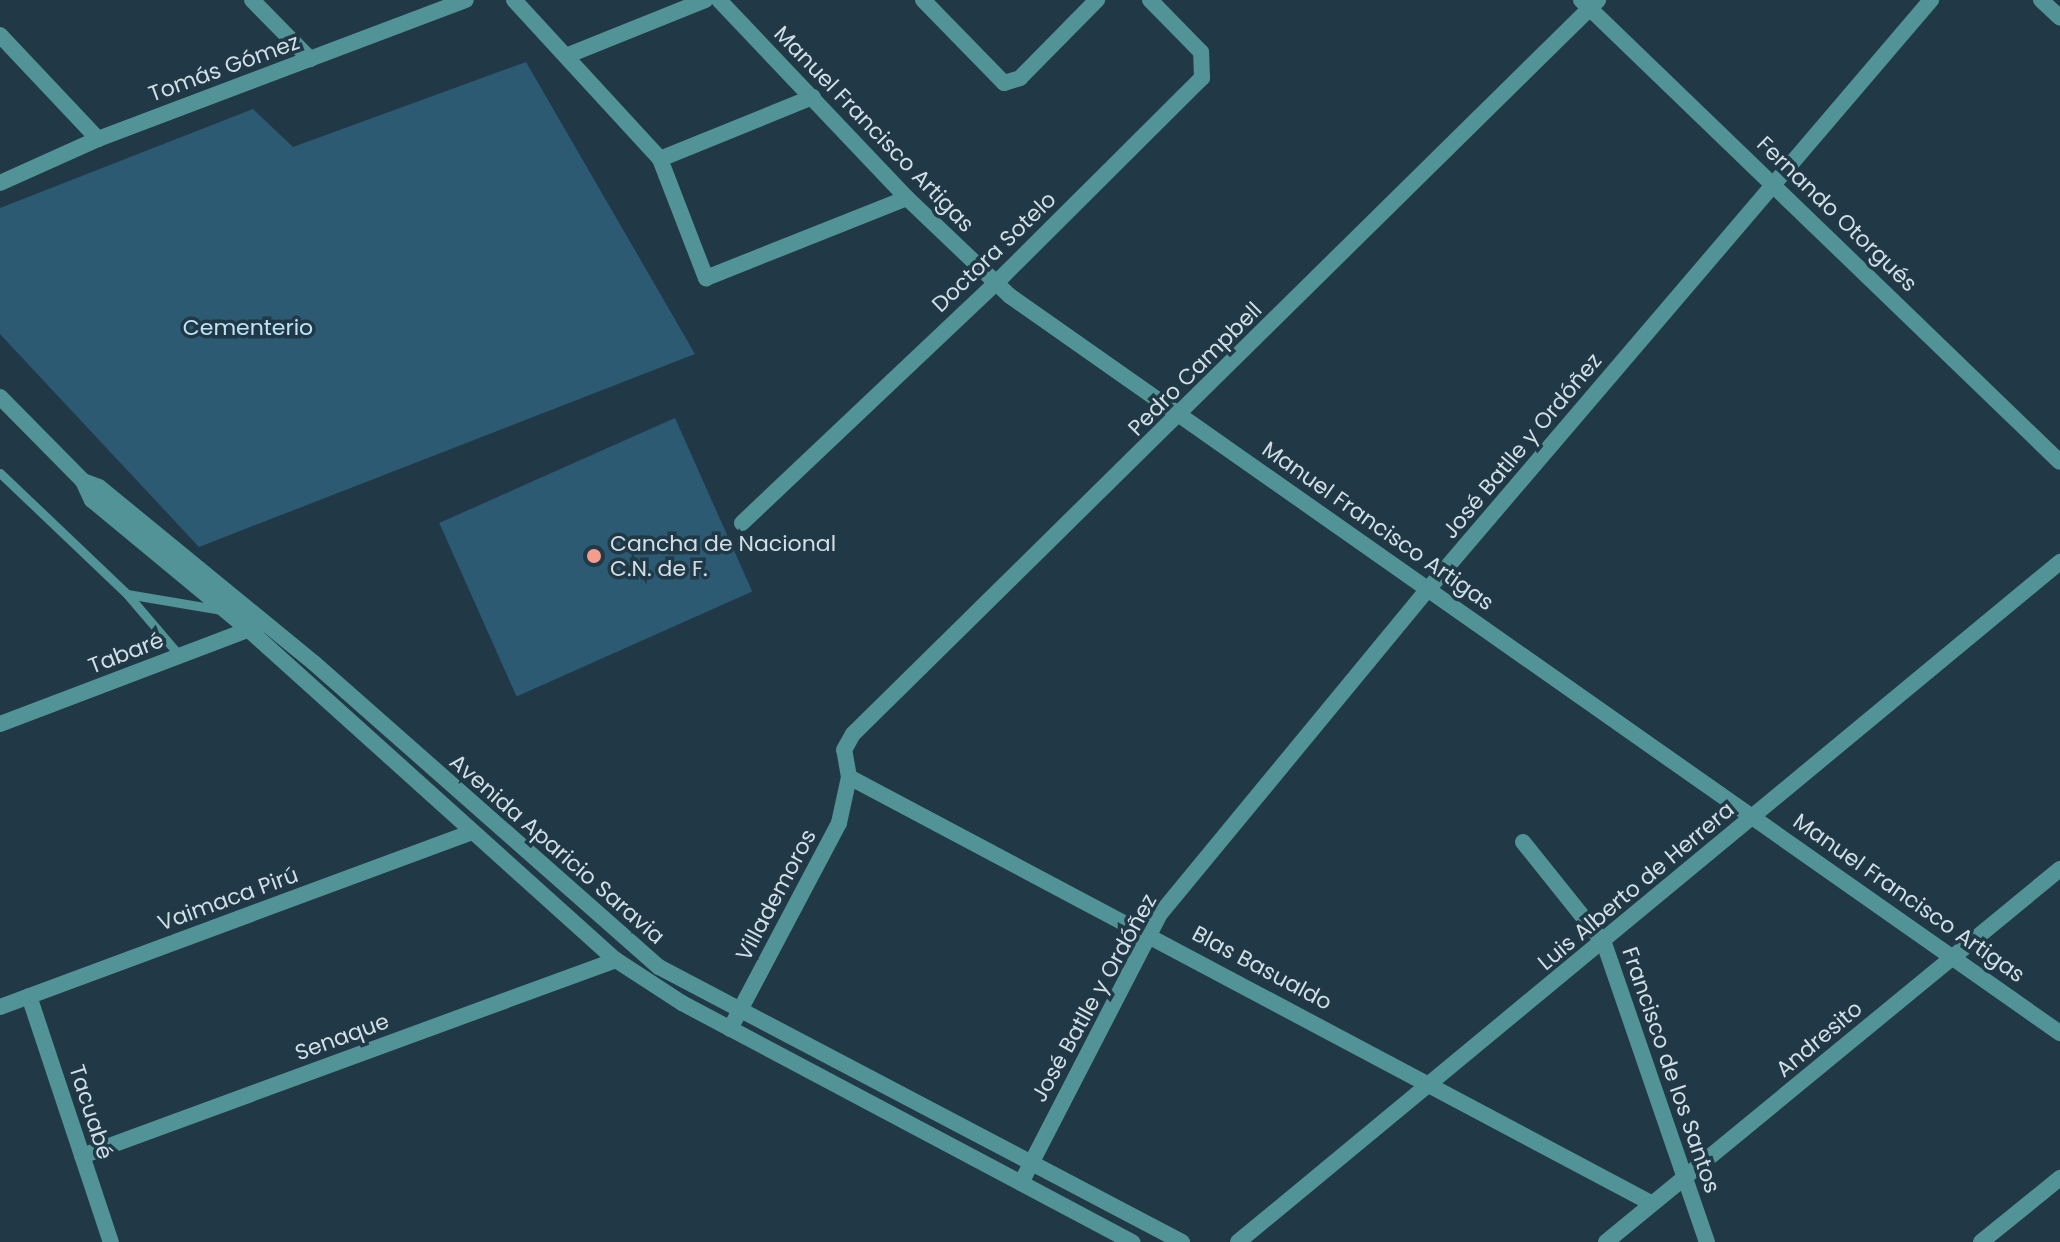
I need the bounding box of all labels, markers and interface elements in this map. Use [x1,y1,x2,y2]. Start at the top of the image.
street label: Manuel Francisco Artigas [769,20,979,238]
street label: Tomás Gómez [145,29,303,107]
street label: Fernando Otorgués [1751,131,1923,297]
street label: Doctora Sotelo [927,186,1061,318]
street label: Pedro Campbell [1123,297,1267,441]
park label: Cementerio [183,315,313,341]
street label: José Batlle y Ordóñez [1437,348,1607,544]
street label: Manuel Francisco Artigas [1257,436,1499,616]
place label: Cancha de Nacional C.N. de F. [610,530,836,582]
marker: Cancha de Nacional C.N. de F. [585,547,603,565]
street label: Tabaré [85,627,167,679]
street label: Avenida Aparicio Saravia [444,748,670,950]
street label: Luis Alberto de Herrera [1533,796,1739,976]
street label: Manuel Francisco Artigas [1788,808,2030,988]
street label: Villademoros [730,825,822,965]
street label: Vaimaca Pirú [154,861,302,937]
street label: José Batlle y Ordóñez [1026,889,1162,1107]
street label: Blas Basualdo [1188,920,1336,1016]
street label: Francisco de los Santos [1616,944,1726,1196]
street label: Andresito [1770,995,1868,1083]
street label: Senaque [291,1008,393,1066]
street label: Tacuabé [63,1062,119,1162]

